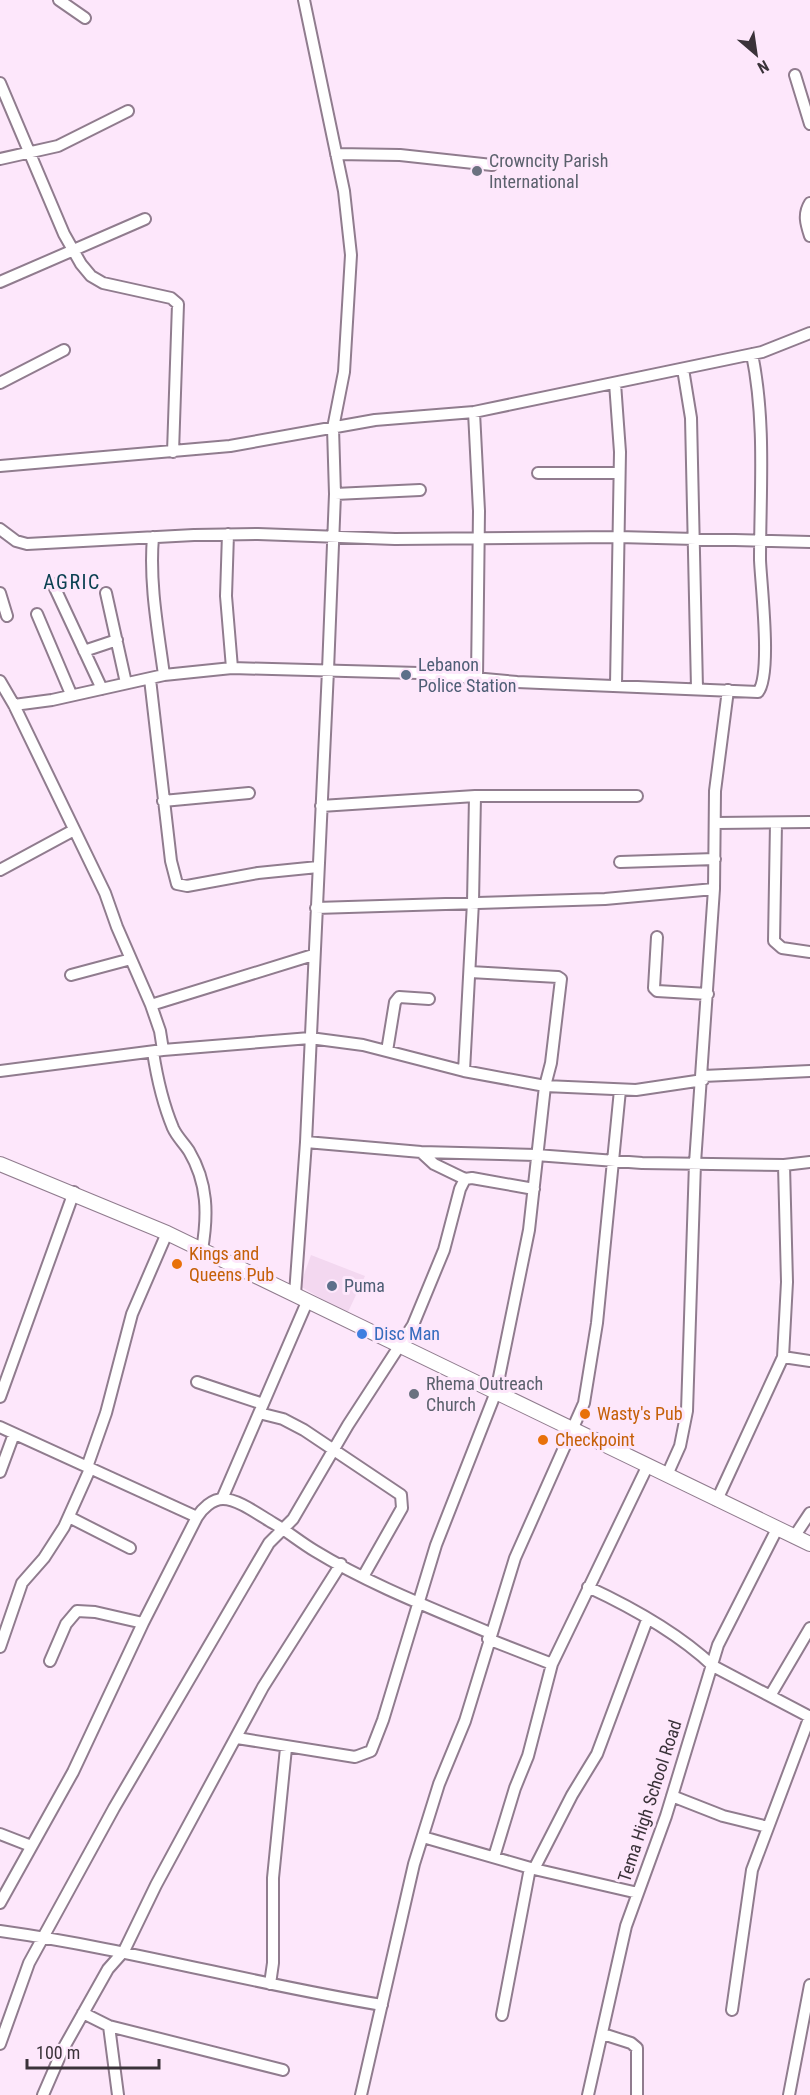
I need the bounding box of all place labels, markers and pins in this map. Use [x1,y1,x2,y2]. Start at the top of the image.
place label: Crowncity Parish International [489,150,608,192]
marker: Crowncity Parish International [470,164,484,178]
place label: Lebanon Police Station [418,654,517,696]
marker: Lebanon Police Station [399,668,413,682]
place label: Kings and Queens Pub [189,1243,274,1285]
marker: Kings and Queens Pub [170,1257,184,1271]
place label: Puma [344,1275,385,1296]
marker: Puma [325,1279,339,1293]
place label: Disc Man [374,1323,440,1344]
marker: Disc Man [355,1327,369,1341]
place label: Rhema Outreach Church [426,1373,543,1415]
marker: Rhema Outreach Church [407,1387,421,1401]
place label: Wasty's Pub [597,1403,683,1424]
marker: Wasty's Pub [578,1407,592,1421]
place label: Checkpoint [555,1429,635,1450]
marker: Checkpoint [536,1433,550,1447]

